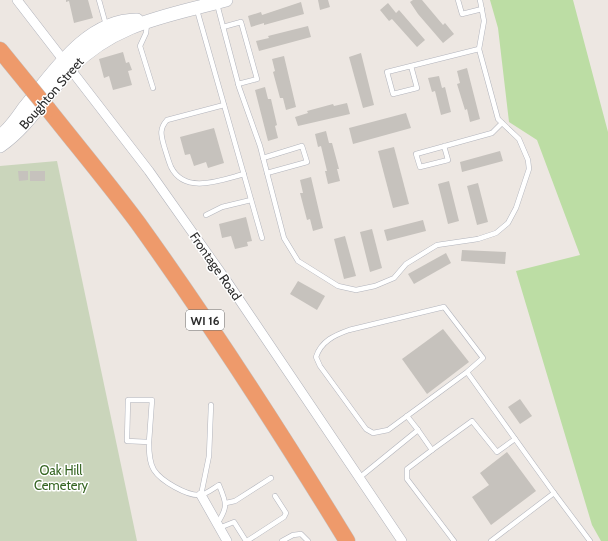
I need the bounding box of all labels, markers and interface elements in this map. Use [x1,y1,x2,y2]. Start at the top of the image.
street label: Boughton Street [15,53,87,132]
street label: Frontage Road [187,229,245,303]
road number: WI 16 [186,310,224,330]
park label: Oak Hill Cemetery [34,462,89,493]

